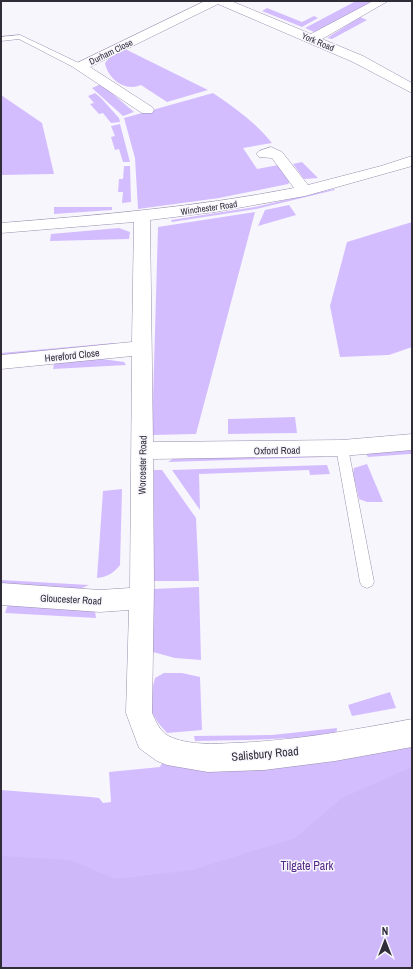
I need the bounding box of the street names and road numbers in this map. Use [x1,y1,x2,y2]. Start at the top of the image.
street label: York Road [300,30,336,54]
street label: Durham Close [87,36,135,68]
street label: Winchester Road [180,198,238,218]
street label: Hereford Close [44,346,101,365]
street label: Worcester Road [135,435,150,495]
street label: Oxford Road [254,444,300,457]
street label: Gloucester Road [40,591,102,608]
street label: Salisbury Road [231,743,299,765]

